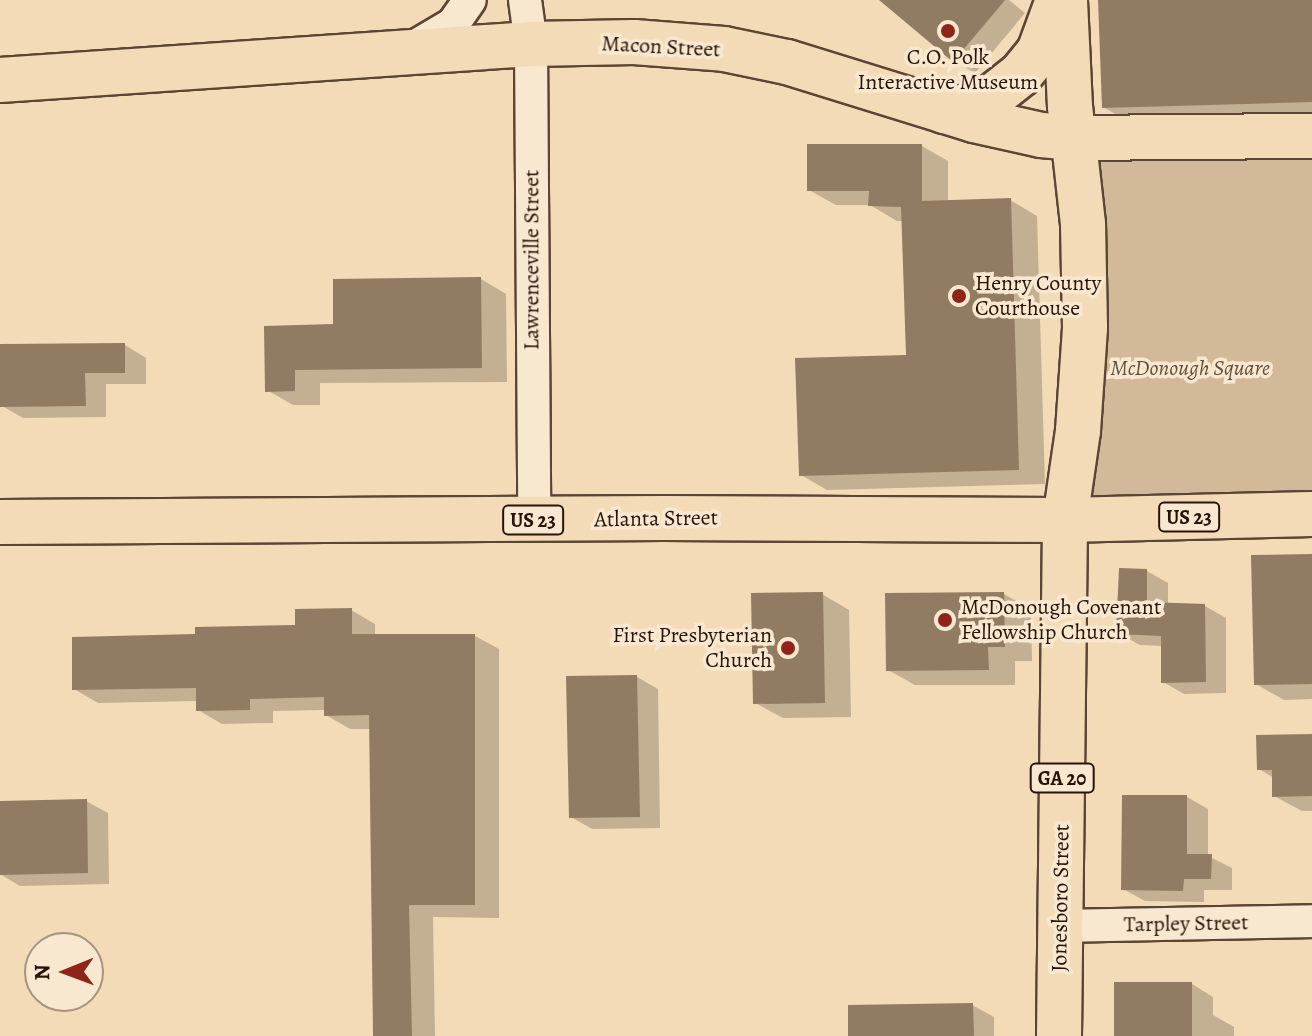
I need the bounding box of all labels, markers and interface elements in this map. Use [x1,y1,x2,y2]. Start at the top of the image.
marker: C.O. Polk Interactive Museum [939,22,957,40]
street label: Macon Street [601,31,721,63]
place label: C.O. Polk Interactive Museum [858,44,1038,96]
street label: Lawrenceville Street [519,170,545,350]
place label: Henry County Courthouse [975,270,1101,322]
marker: Henry County Courthouse [950,287,968,305]
park label: McDonough Square [1110,356,1270,382]
road number: US 23 [1157,501,1221,533]
road number: US 23 [501,504,565,536]
street label: Atlanta Street [594,505,718,533]
place label: McDonough Covenant Fellowship Church [961,594,1161,646]
marker: McDonough Covenant Fellowship Church [936,611,954,629]
place label: First Presbyterian Church [613,622,772,674]
marker: First Presbyterian Church [779,639,797,657]
road number: GA 20 [1028,762,1096,794]
street label: Jonesboro Street [1047,824,1075,972]
street label: Tarpley Street [1123,910,1249,938]
north arrow [24,932,104,1012]
text: N [27,964,57,981]

